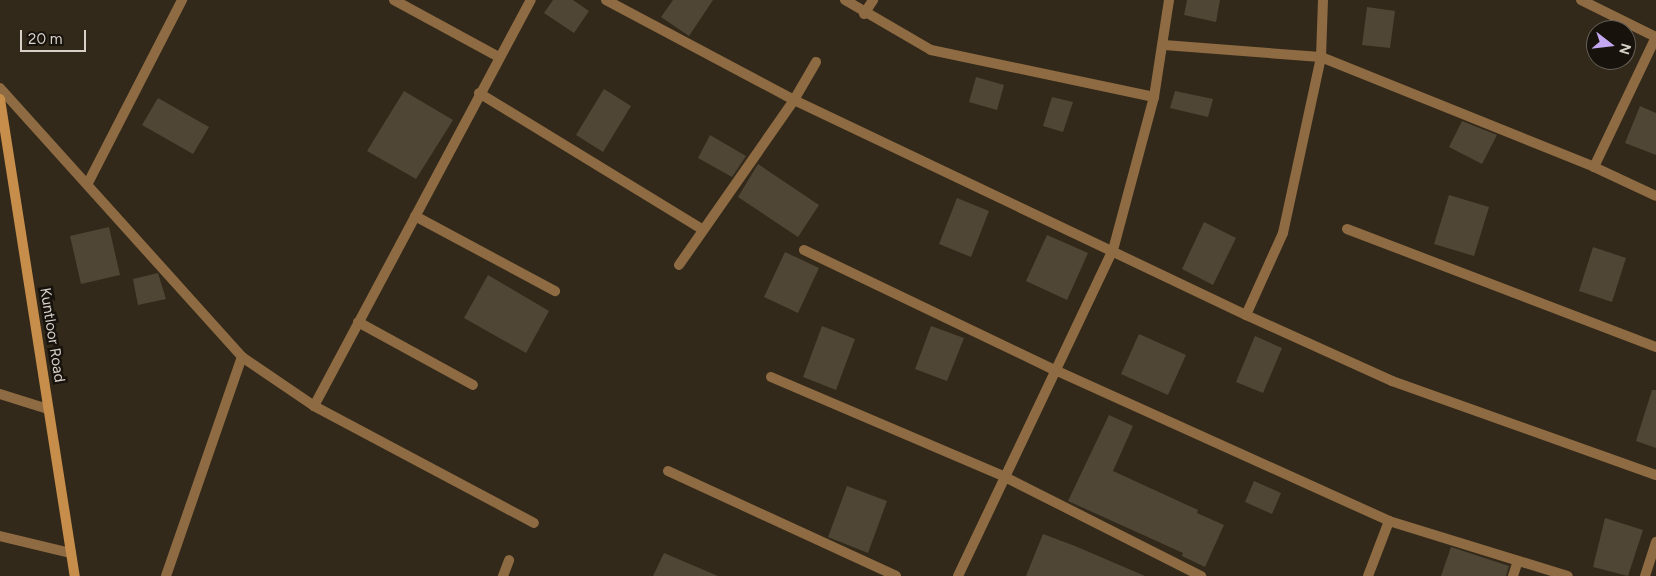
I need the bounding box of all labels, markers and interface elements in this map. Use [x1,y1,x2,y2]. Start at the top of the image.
scale bar [22,20,89,52]
north arrow [1586,20,1636,70]
text: 20 m [28,30,62,48]
text: N [1615,41,1635,57]
street label: Kuntloor Road [36,286,68,384]

